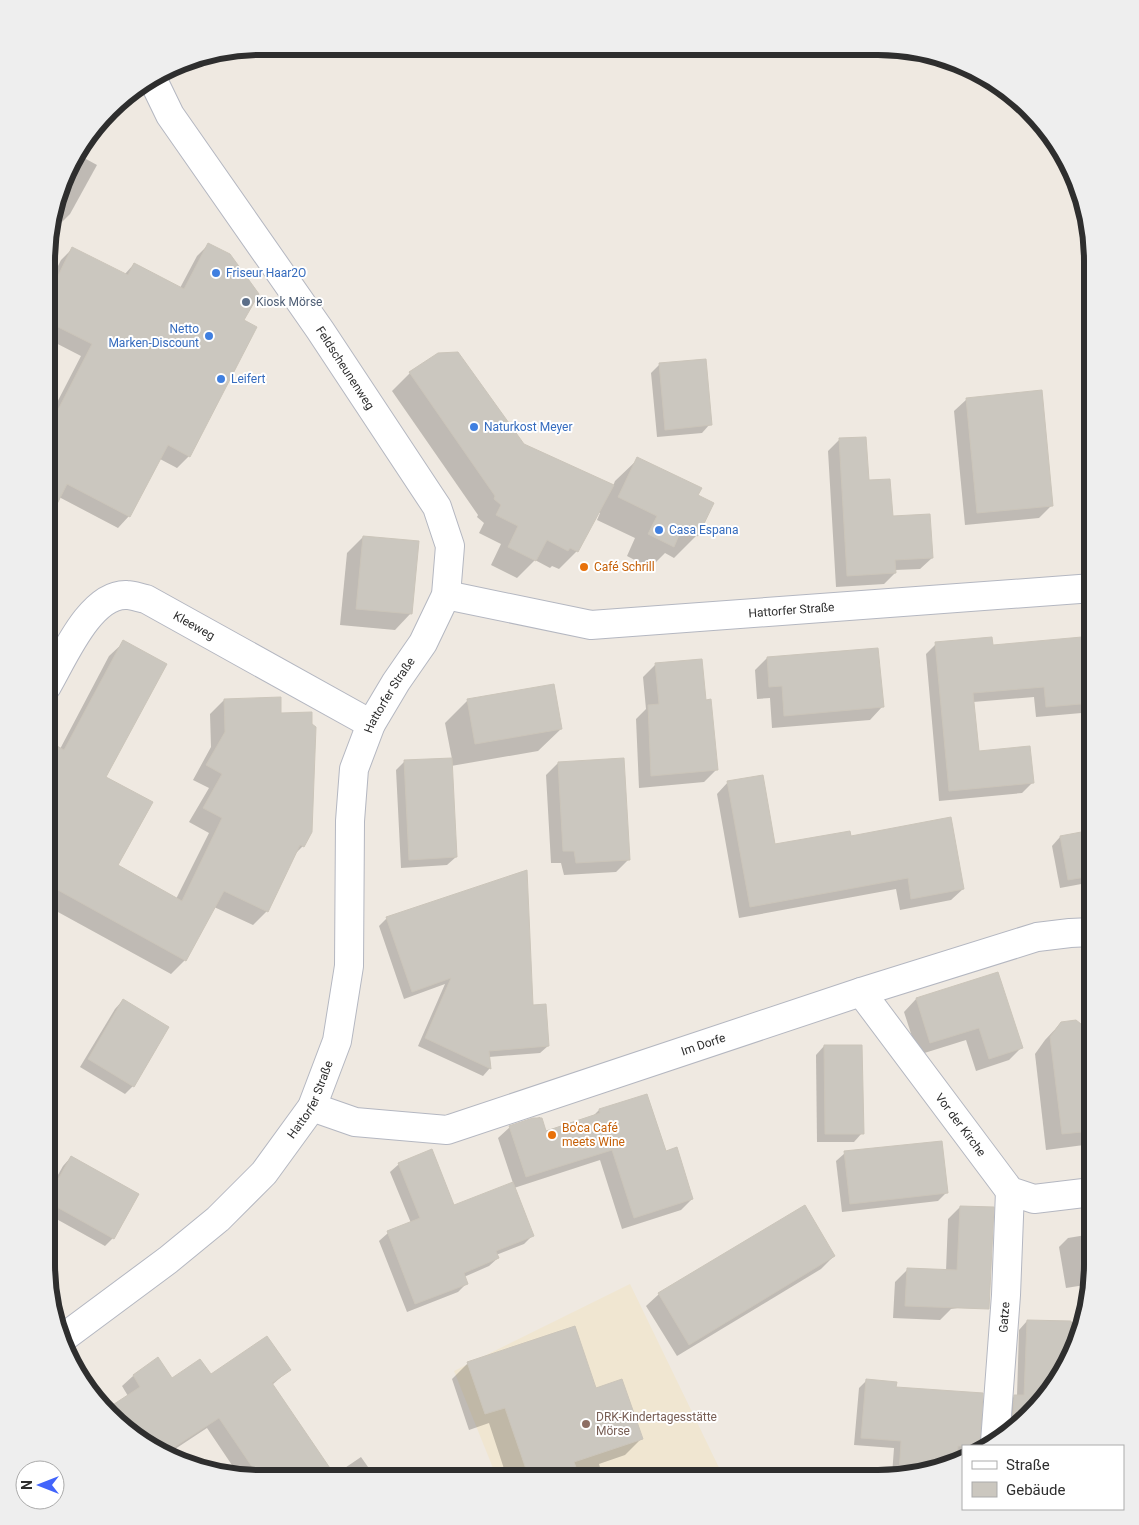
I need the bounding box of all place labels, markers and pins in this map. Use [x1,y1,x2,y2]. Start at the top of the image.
place label: Friseur Haar2O [226,266,306,280]
marker: Friseur Haar2O [210,267,222,279]
place label: Kiosk Mörse [256,295,323,309]
marker: Kiosk Mörse [240,296,252,308]
place label: Netto Marken-Discount [108,322,199,350]
marker: Netto Marken-Discount [203,330,215,342]
place label: Leifert [231,372,265,386]
marker: Leifert [215,373,227,385]
place label: Naturkost Meyer [484,420,573,434]
marker: Naturkost Meyer [468,421,480,433]
place label: Casa Espana [669,523,738,537]
marker: Casa Espana [653,524,665,536]
place label: Café Schrill [594,560,655,574]
marker: Café Schrill [578,561,590,573]
place label: Bo'ca Café meets Wine [562,1121,625,1149]
marker: Bo'ca Café meets Wine [546,1129,558,1141]
place label: DRK-Kindertagesstätte Mörse [596,1410,717,1438]
marker: DRK-Kindertagesstätte Mörse [580,1418,592,1430]

